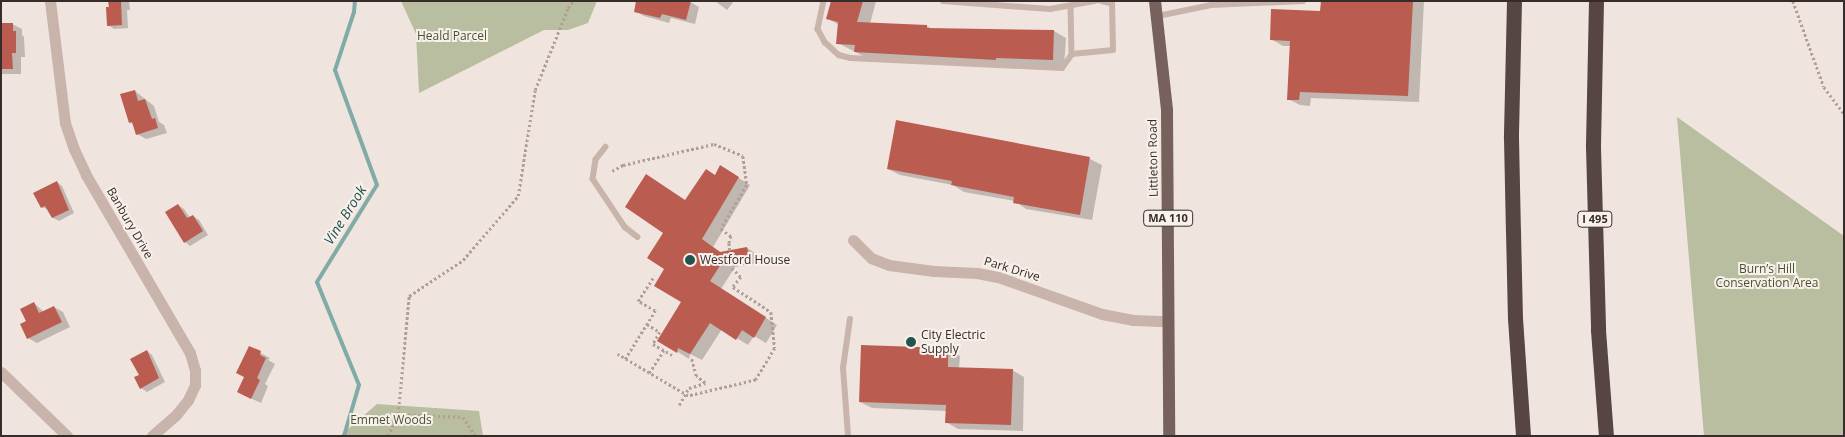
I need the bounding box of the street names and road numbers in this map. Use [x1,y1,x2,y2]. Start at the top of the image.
street label: Littleton Road [1145,119,1161,197]
street label: Banbury Drive [104,185,156,261]
road number: MA 110 [1143,210,1193,227]
road number: I 495 [1576,210,1614,228]
street label: Park Drive [982,254,1042,284]

